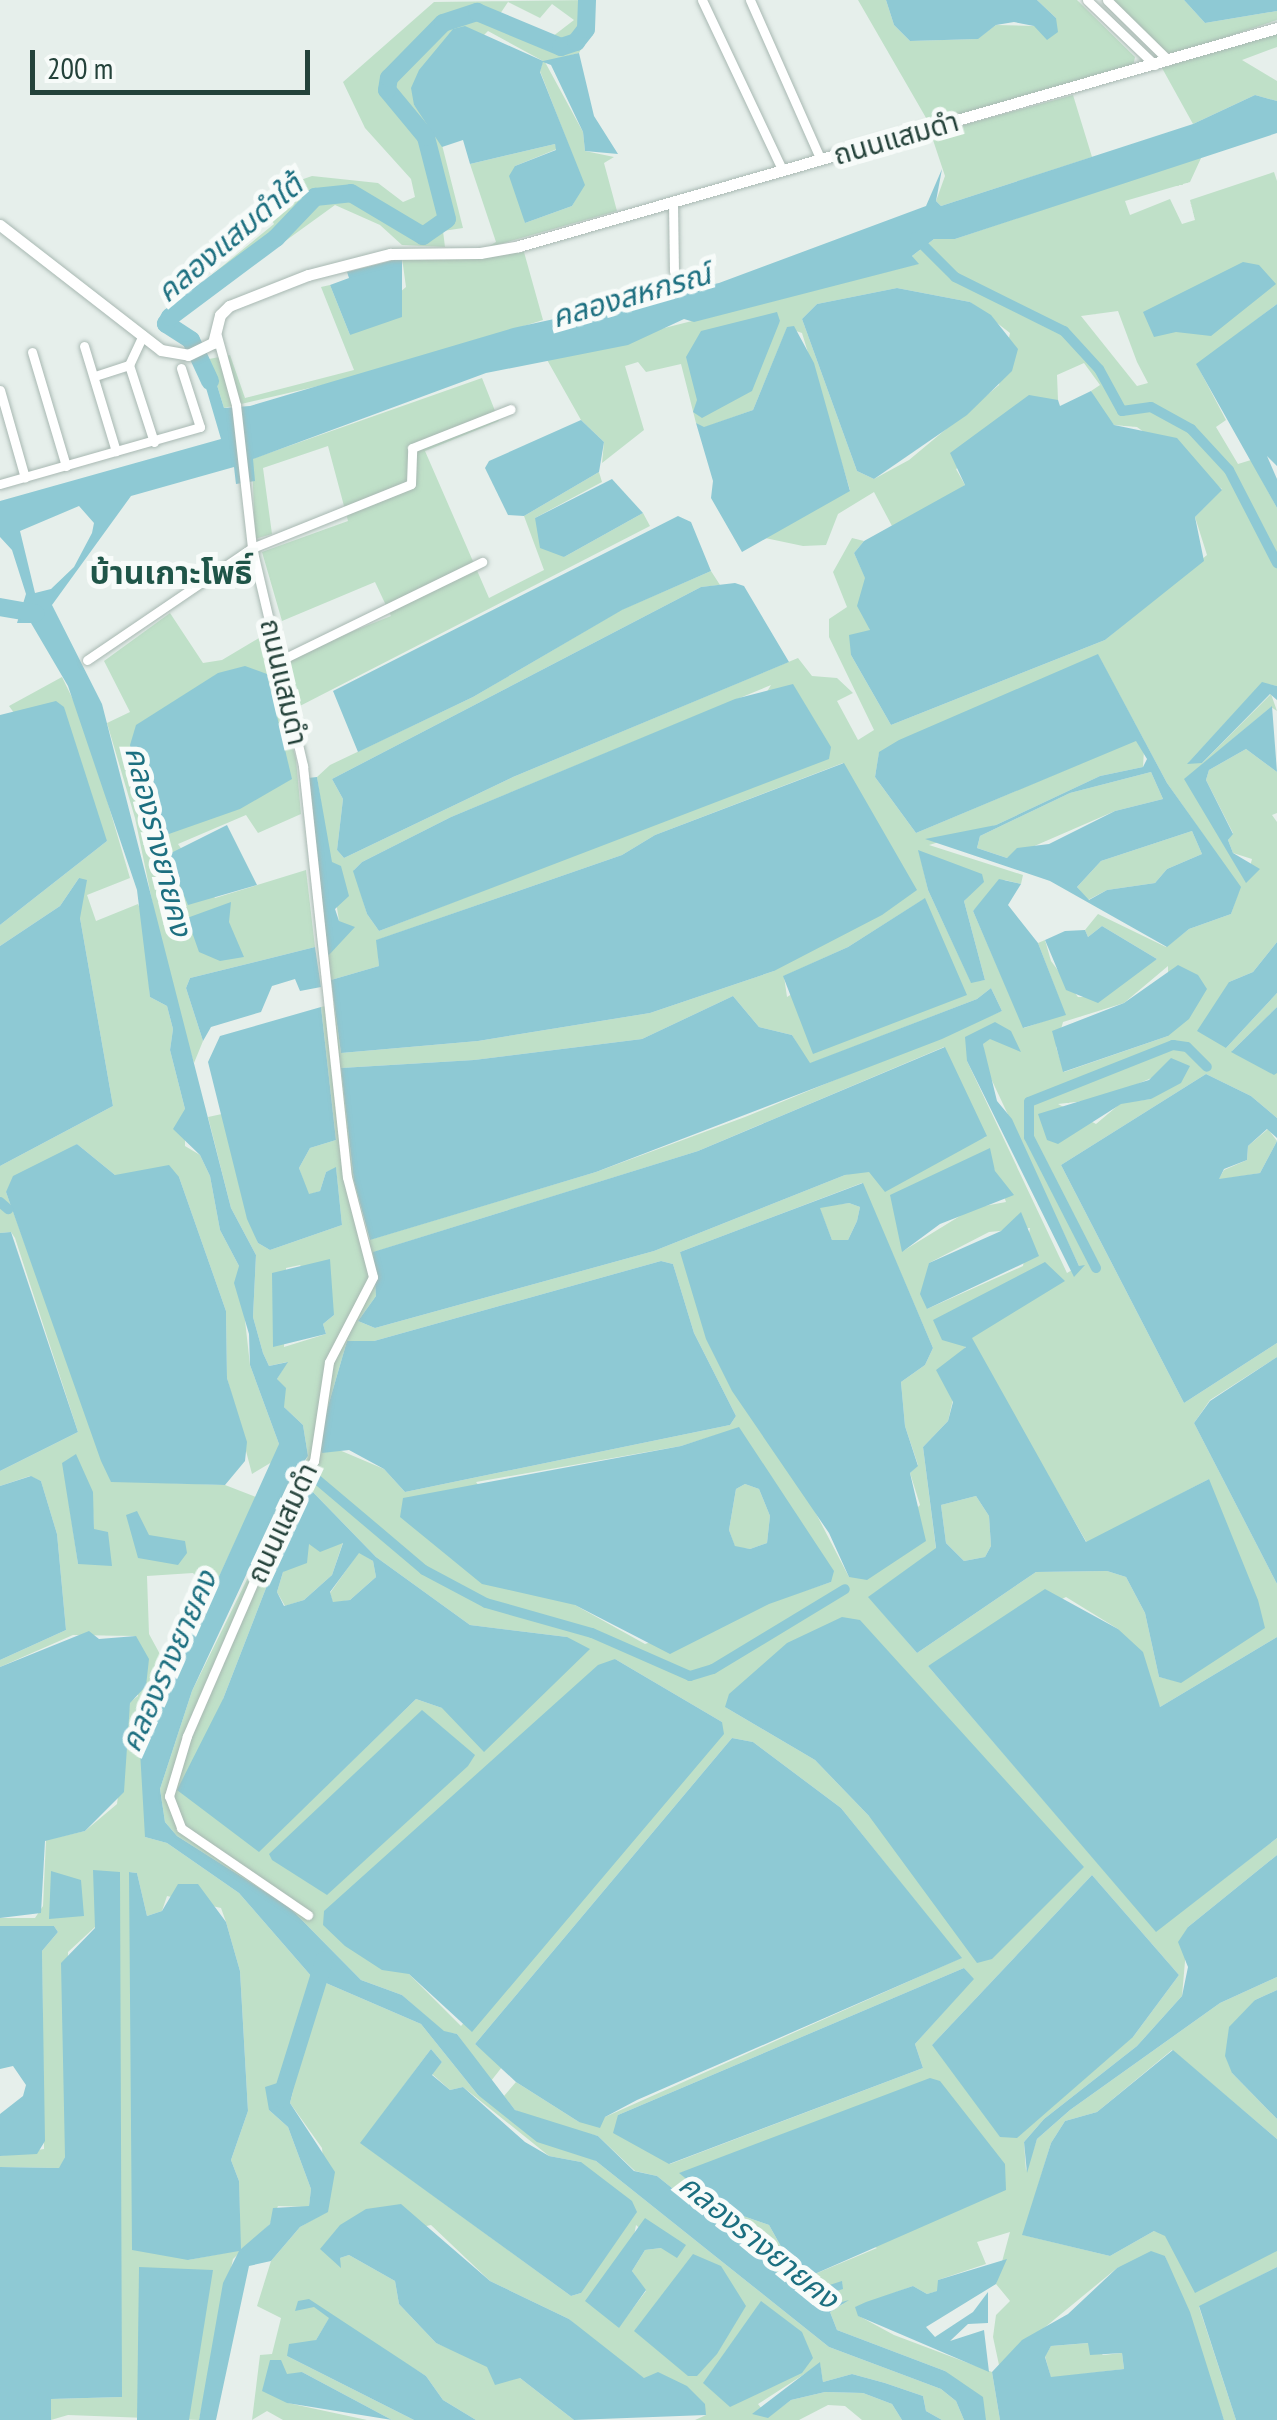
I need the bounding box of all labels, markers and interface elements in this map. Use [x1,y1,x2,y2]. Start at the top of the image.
scale bar [35,30,315,92]
text: 200 m [47,48,113,87]
street label: ถนนแสมดำ [830,104,962,172]
water label: คลองแสมดำใต้ [149,167,309,309]
water label: คลองสหกรณ์ [547,255,715,335]
district label: บ้านเกาะโพธิ์ [89,553,253,591]
street label: ถนนแสมดำ [253,616,315,748]
water label: คลองรางยายคง [118,742,200,940]
street label: ถนนแสมดำ [240,1458,324,1588]
water label: คลองรางยายคง [112,1565,224,1757]
water label: คลองรางยายคง [672,2166,846,2316]

